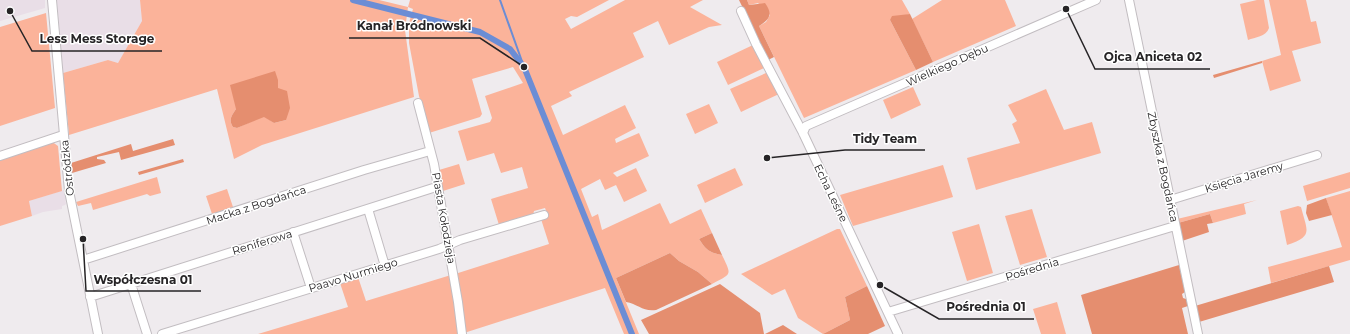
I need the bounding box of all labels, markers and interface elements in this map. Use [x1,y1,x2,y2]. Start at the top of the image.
callout: Kanał Bródnowski [349,14,480,38]
text: Kanał Bródnowski [357,18,471,33]
callout: Less Mess Storage [32,27,162,51]
text: Less Mess Storage [40,31,155,46]
street label: Wielkiego Dębu [904,41,990,89]
callout: Ojca Aniceta 02 [1095,45,1210,69]
text: Ojca Aniceta 02 [1104,49,1202,64]
street label: Zbyszka z Bogdańca [1144,111,1182,223]
callout: Tidy Team [845,126,925,150]
text: Tidy Team [853,131,917,146]
street label: Ostródzka [57,139,77,197]
street label: Księcia Jaremy [1203,158,1285,196]
street label: Echa Leśne [811,162,851,225]
street label: Piasta Kołodzieja [429,171,459,265]
street label: Maćka z Bogdańca [204,182,308,228]
street label: Reniferowa [230,226,294,258]
street label: Pośrednia [1004,254,1060,284]
street label: Paavo Nurmiego [307,255,399,295]
callout: Współczesna 01 [86,267,201,291]
text: Współczesna 01 [93,272,193,287]
callout: Pośrednia 01 [939,295,1034,319]
text: Pośrednia 01 [946,299,1026,314]

